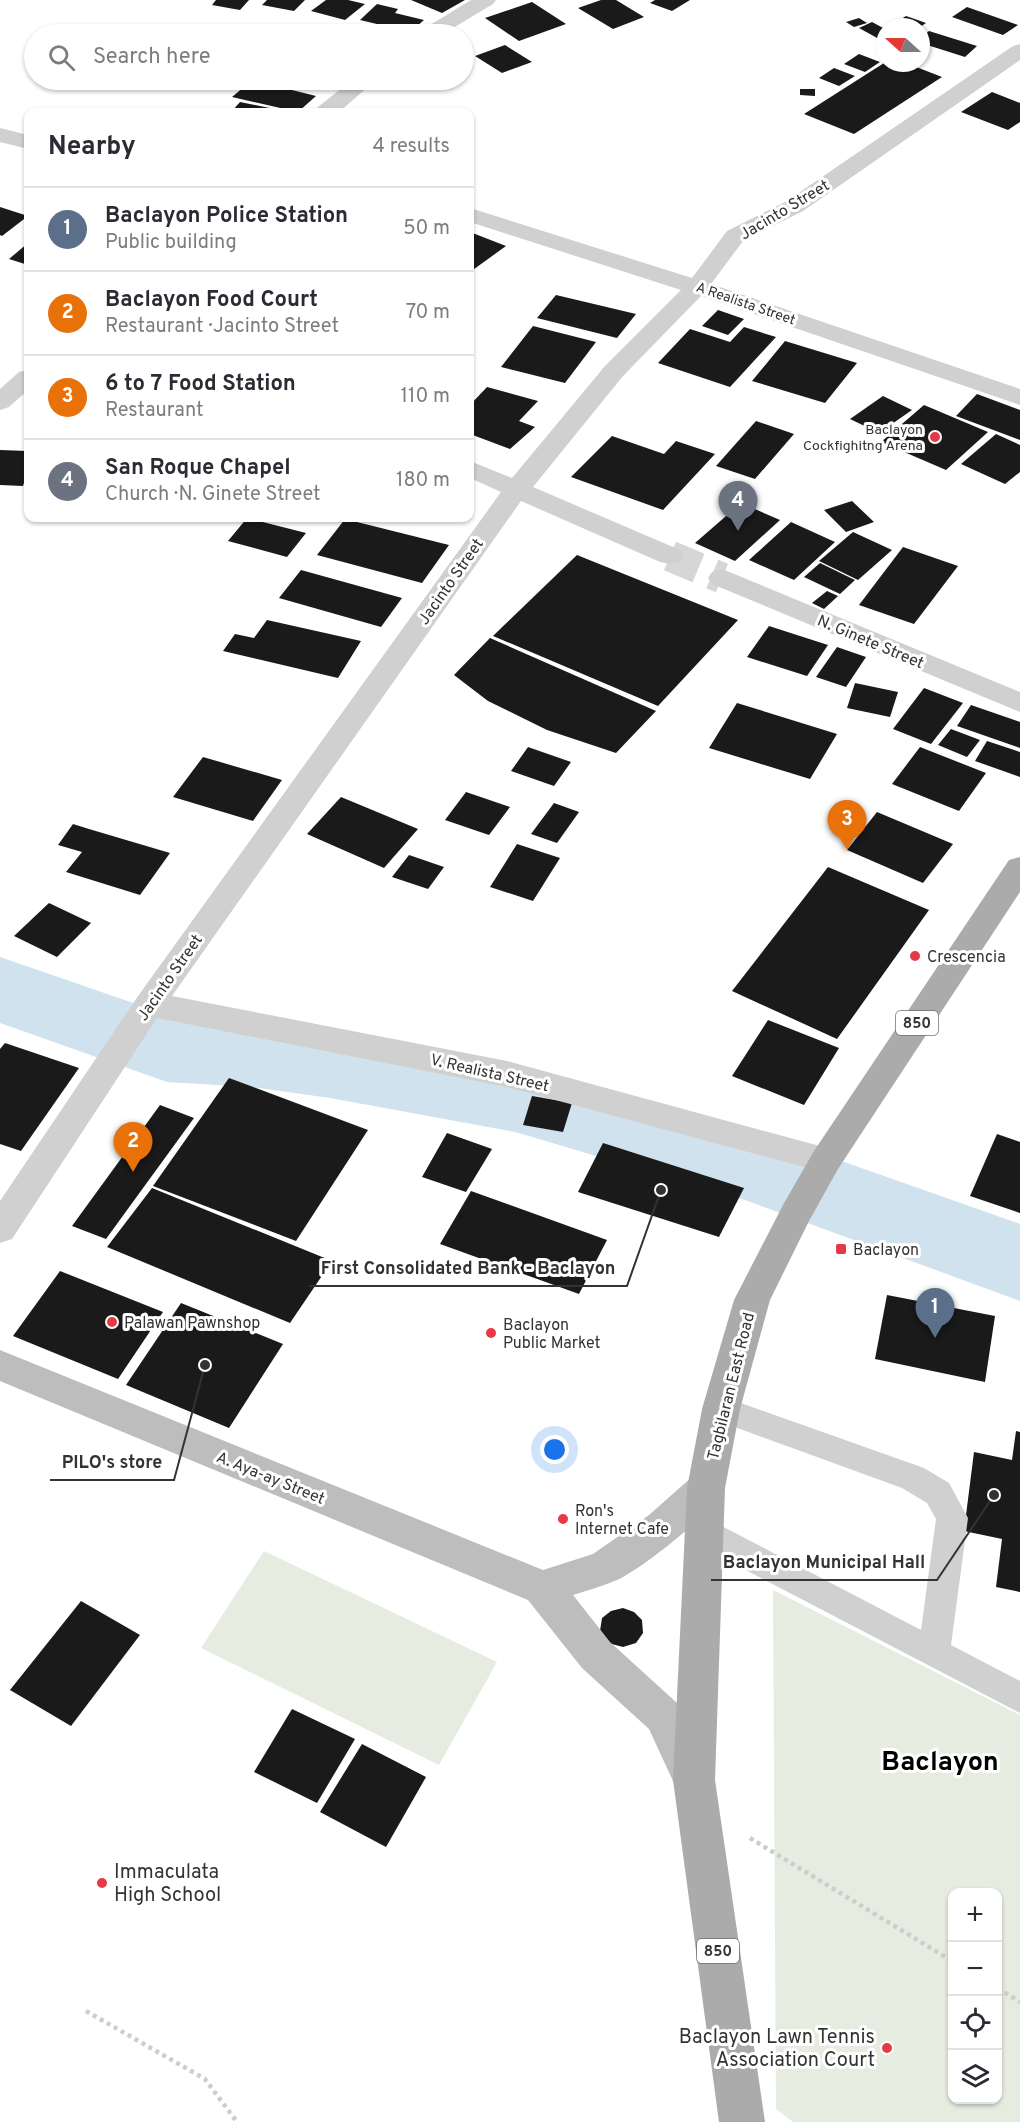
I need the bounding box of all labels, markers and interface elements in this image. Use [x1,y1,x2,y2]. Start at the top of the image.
north arrow [876,18,930,72]
search box [24,24,474,90]
icon: search [45,41,78,74]
text: Search here [93,44,211,71]
text: Nearby [48,131,136,164]
text: 4 results [373,134,450,160]
street label: Jacinto Street [737,176,833,245]
text: Baclayon Police Station [105,203,348,230]
text: 1 [64,216,72,242]
text: 50 m [403,216,450,242]
text: Public building [105,230,237,256]
street label: A Realista Street [694,279,797,329]
text: Baclayon Food Court [105,287,318,314]
text: 2 [61,300,74,326]
text: 70 m [406,300,450,326]
text: Restaurant · Jacinto Street [105,314,339,340]
text: 6 to 7 Food Station [105,371,296,398]
text: 3 [62,384,74,410]
text: 110 m [401,384,450,410]
text: Restaurant [105,398,204,424]
place label: Baclayon Cockfighitng Arena [803,422,923,455]
marker: Baclayon Cockfighitng Arena [928,430,942,444]
text: San Roque Chapel [105,455,291,482]
text: 4 [61,468,74,494]
text: 180 m [396,468,450,494]
text: Church · N. Ginete Street [105,482,321,508]
pin: 4 [718,482,758,531]
street label: Jacinto Street [415,535,489,629]
street label: N. Ginete Street [814,611,926,674]
pin: 3 [828,800,866,850]
street label: Jacinto Street [134,931,208,1025]
place label: Crescencia [927,948,1006,968]
marker: Crescencia [908,949,922,963]
road number: 850 [896,1011,938,1035]
street label: V. Realista Street [428,1051,551,1097]
pin: 2 [114,1122,152,1172]
place label: Baclayon [853,1241,919,1261]
marker: Baclayon [834,1242,848,1256]
callout: First Consolidated Bank - Baclayon [309,1250,627,1286]
text: First Consolidated Bank - Baclayon [321,1258,615,1281]
pin: 1 [916,1288,954,1338]
street label: Tagbilaran East Road [704,1311,760,1462]
place label: Palawan Pawnshop [124,1314,260,1334]
marker: Palawan Pawnshop [105,1315,119,1329]
place label: Baclayon Public Market [503,1316,601,1354]
marker: Baclayon Public Market [484,1326,498,1340]
your location [540,1435,569,1464]
callout: PILO's store [50,1444,174,1480]
street label: A. Aya-ay Street [213,1448,327,1510]
text: PILO's store [62,1452,162,1475]
place label: Ron's Internet Cafe [575,1502,669,1540]
marker: Ron's Internet Cafe [556,1512,570,1526]
callout: Baclayon Municipal Hall [711,1544,937,1580]
text: Baclayon Municipal Hall [723,1552,925,1575]
district label: Baclayon [881,1746,999,1780]
place label: Immaculata High School [114,1860,221,1909]
marker: Immaculata High School [95,1876,109,1890]
map controls [948,1888,1002,2104]
button: + [948,1888,1002,1942]
road number: 850 [697,1939,739,1963]
button: − [948,1942,1002,1996]
button: locate [948,1996,1002,2050]
place label: Baclayon Lawn Tennis Association Court [679,2025,875,2074]
marker: Baclayon Lawn Tennis Association Court [880,2041,894,2055]
button: layers [948,2050,1002,2104]

